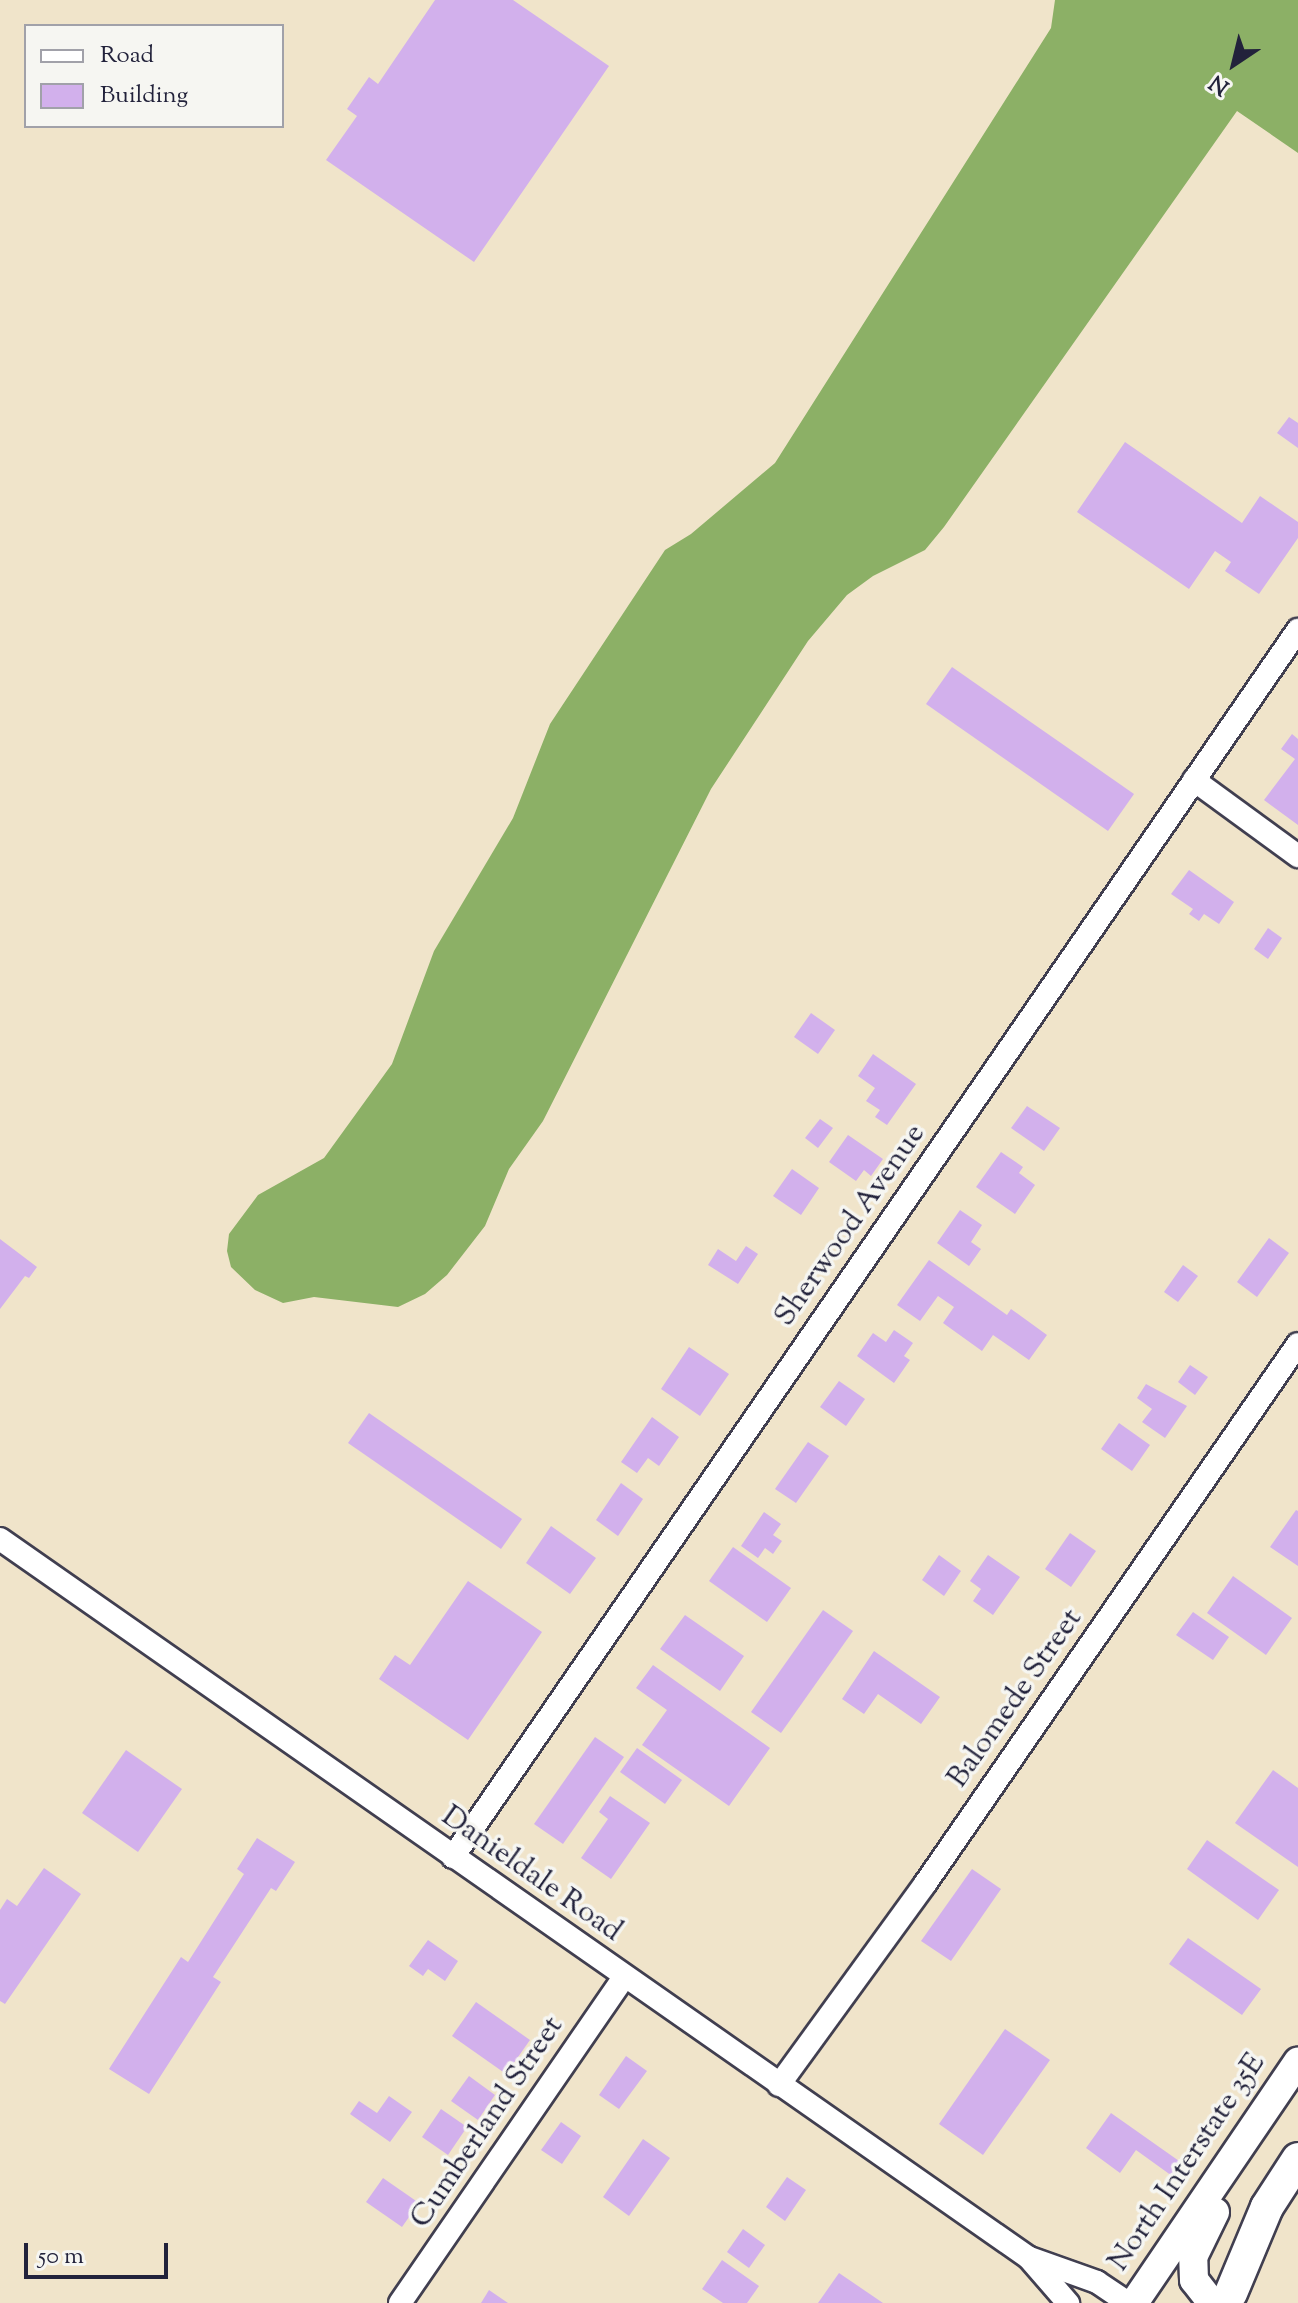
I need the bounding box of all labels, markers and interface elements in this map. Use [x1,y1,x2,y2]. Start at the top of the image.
legend [24,24,284,128]
north arrow [1194,24,1274,104]
text: Road [100,39,154,73]
text: N [1204,66,1237,102]
text: Building [100,79,188,113]
street label: Sherwood Avenue [768,1118,934,1334]
street label: Balomede Street [941,1603,1091,1795]
street label: Danieldale Road [434,1799,628,1951]
street label: Cumberland Street [404,2010,572,2236]
street label: North Interstate 35E [1102,2047,1274,2279]
scale bar [28,2227,172,2277]
text: 50 m [38,2240,84,2274]

